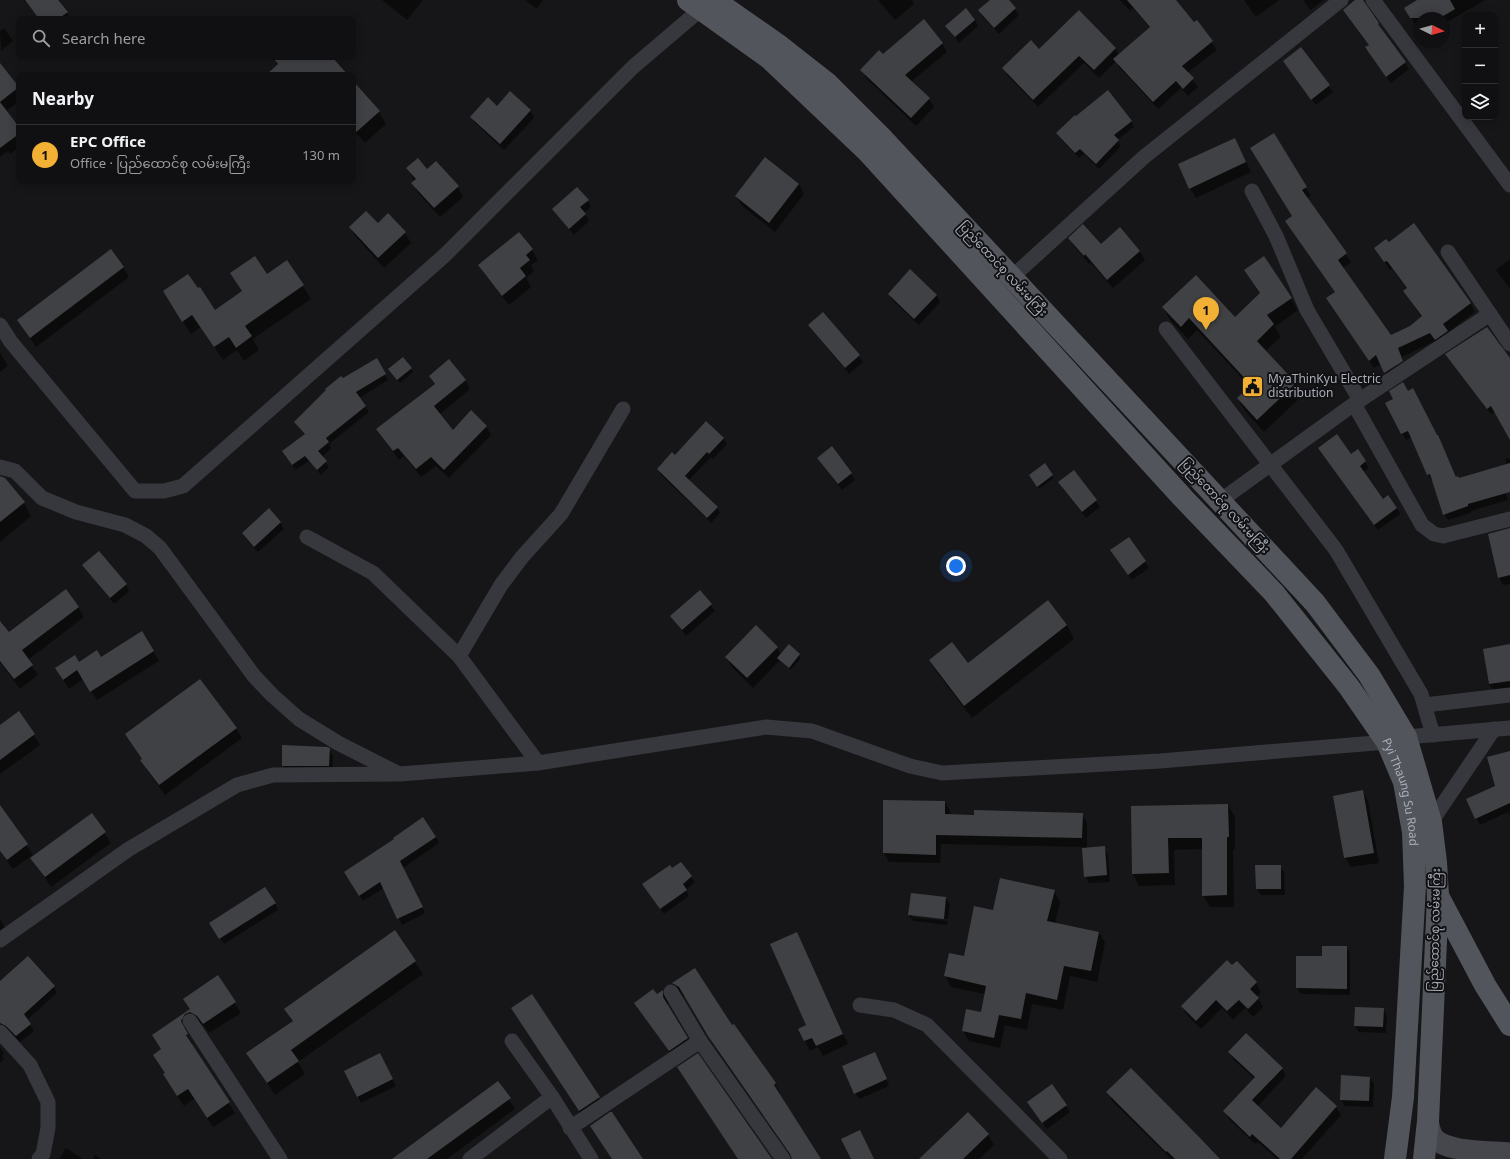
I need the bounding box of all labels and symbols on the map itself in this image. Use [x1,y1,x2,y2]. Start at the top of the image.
north arrow [1414,12,1450,48]
street label: ပြည်ထောင်စု လမ်းမကြီး [953,218,1052,321]
pin: 1 [1193,297,1219,330]
place label: MyaThinKyu Electric distribution [1268,370,1381,401]
public building icon: MyaThinKyu Electric distribution [1239,373,1265,399]
street label: ပြည်ထောင်စု လမ်းမကြီး [1175,455,1274,558]
your location [946,556,966,576]
street label: Pyi Thaung Su Road [1378,735,1423,846]
street label: ပြည်ထောင်စု လမ်းမကြီး [1425,868,1446,992]

